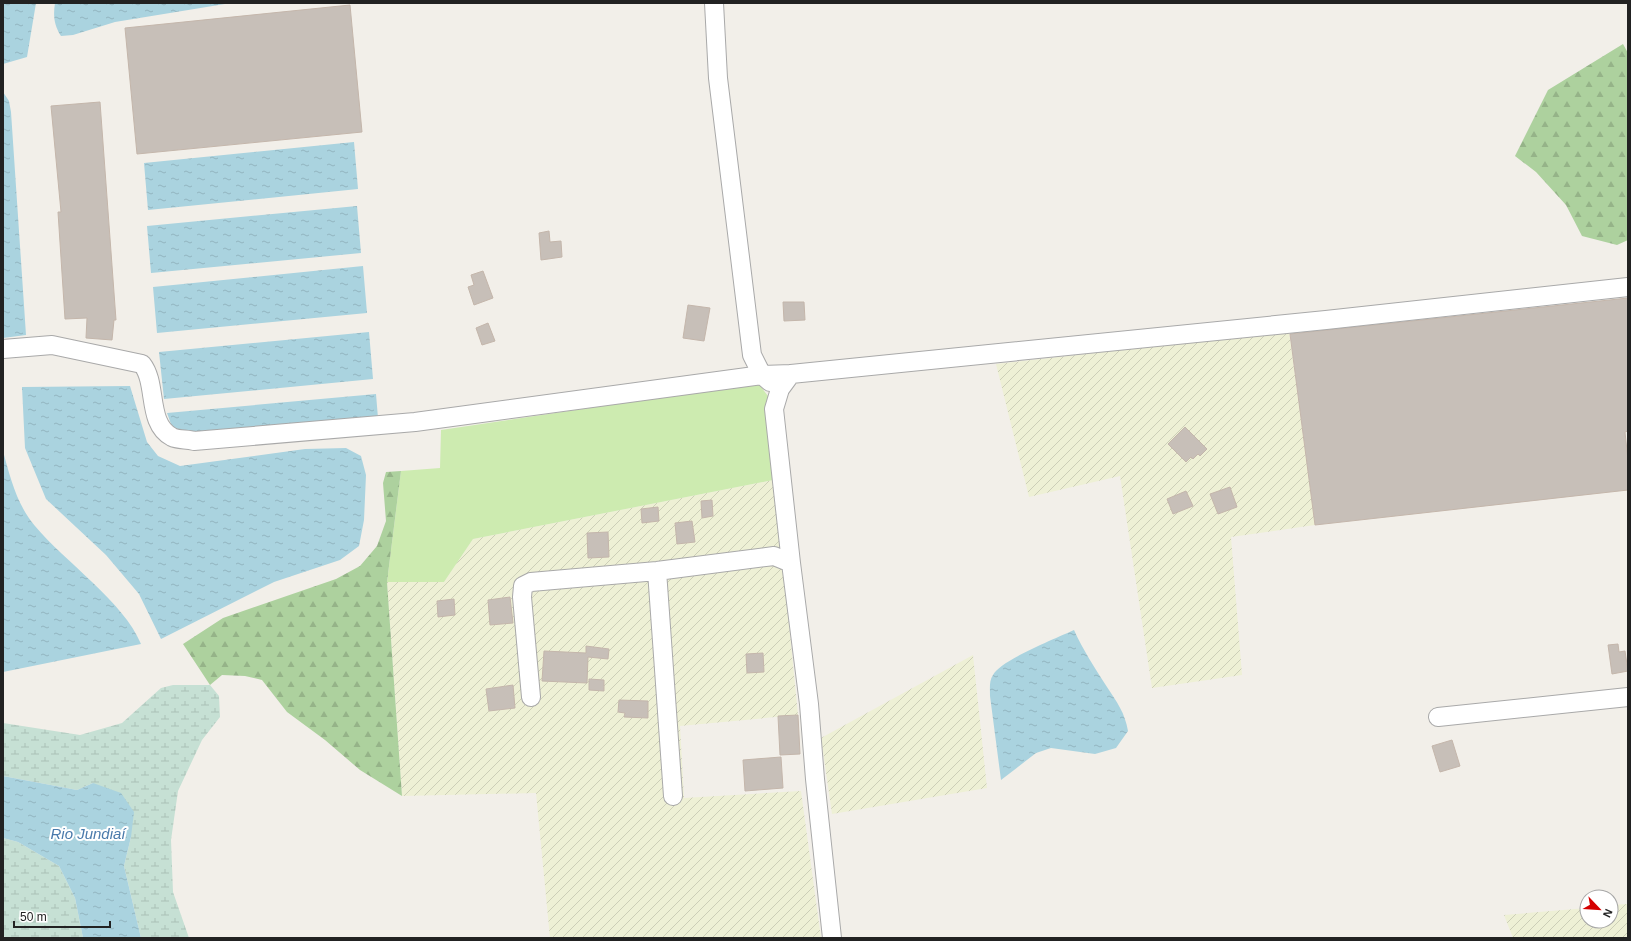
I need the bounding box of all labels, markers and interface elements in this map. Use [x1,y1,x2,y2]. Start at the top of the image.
water label: Rio Jundiaí [50,825,127,842]
north arrow [1579,889,1619,929]
scale bar [14,903,110,929]
text: N [1601,907,1615,919]
text: 50 m [20,910,47,924]

